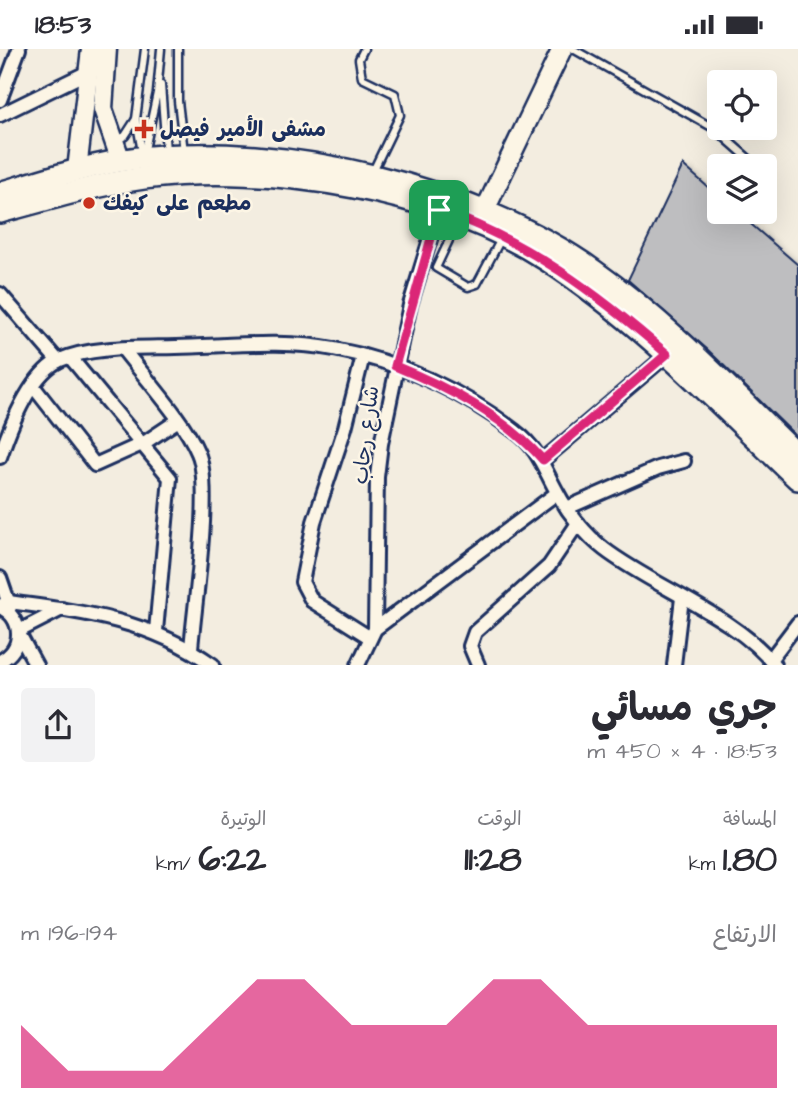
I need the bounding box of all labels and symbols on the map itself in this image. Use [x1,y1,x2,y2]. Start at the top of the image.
place label: مشفى الأمير فيصل [160,115,326,144]
marker: مشفى الأمير فيصل [134,119,154,139]
pin [409,180,469,240]
place label: مطعم على كيفك [103,189,252,219]
marker: مطعم على كيفك [81,195,97,211]
street label: شارع رحاب [346,384,386,486]

